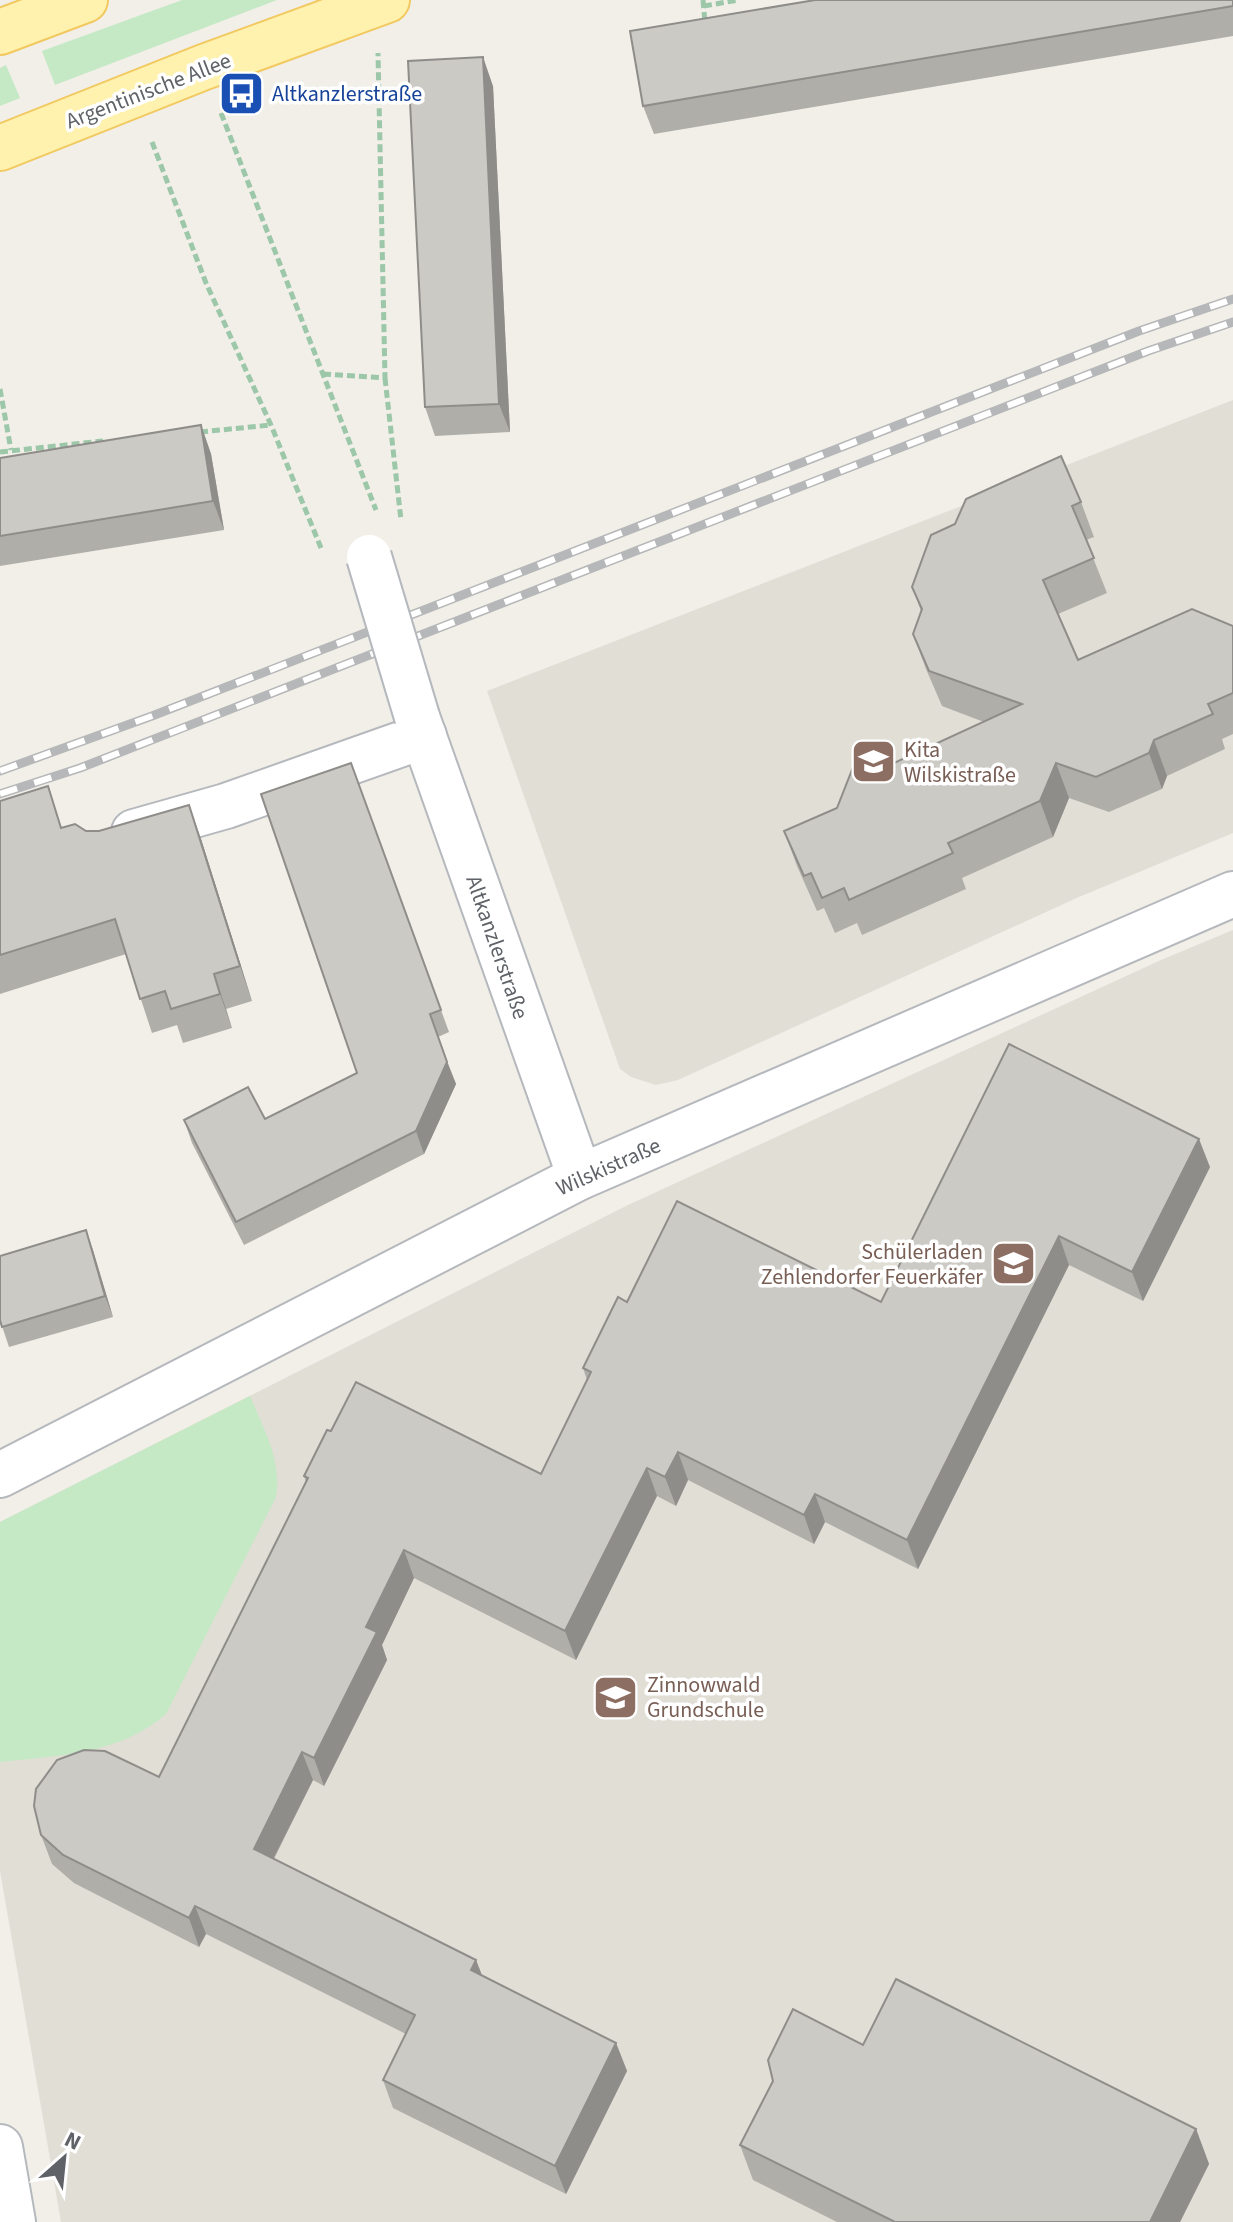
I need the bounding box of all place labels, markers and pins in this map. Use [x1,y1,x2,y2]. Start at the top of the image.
bus stop icon: Altkanzlerstraße [217,69,265,117]
place label: Altkanzlerstraße [272,78,422,110]
place label: Kita Wilskistraße [904,734,1016,791]
school or university icon: Kita Wilskistraße [849,738,897,786]
place label: Schülerladen Zehlendorfer Feuerkäfer [761,1236,983,1293]
school or university icon: Schülerladen Zehlendorfer Feuerkäfer [990,1240,1038,1288]
place label: Zinnowwald Grundschule [647,1669,764,1726]
school or university icon: Zinnowwald Grundschule [592,1673,640,1721]

